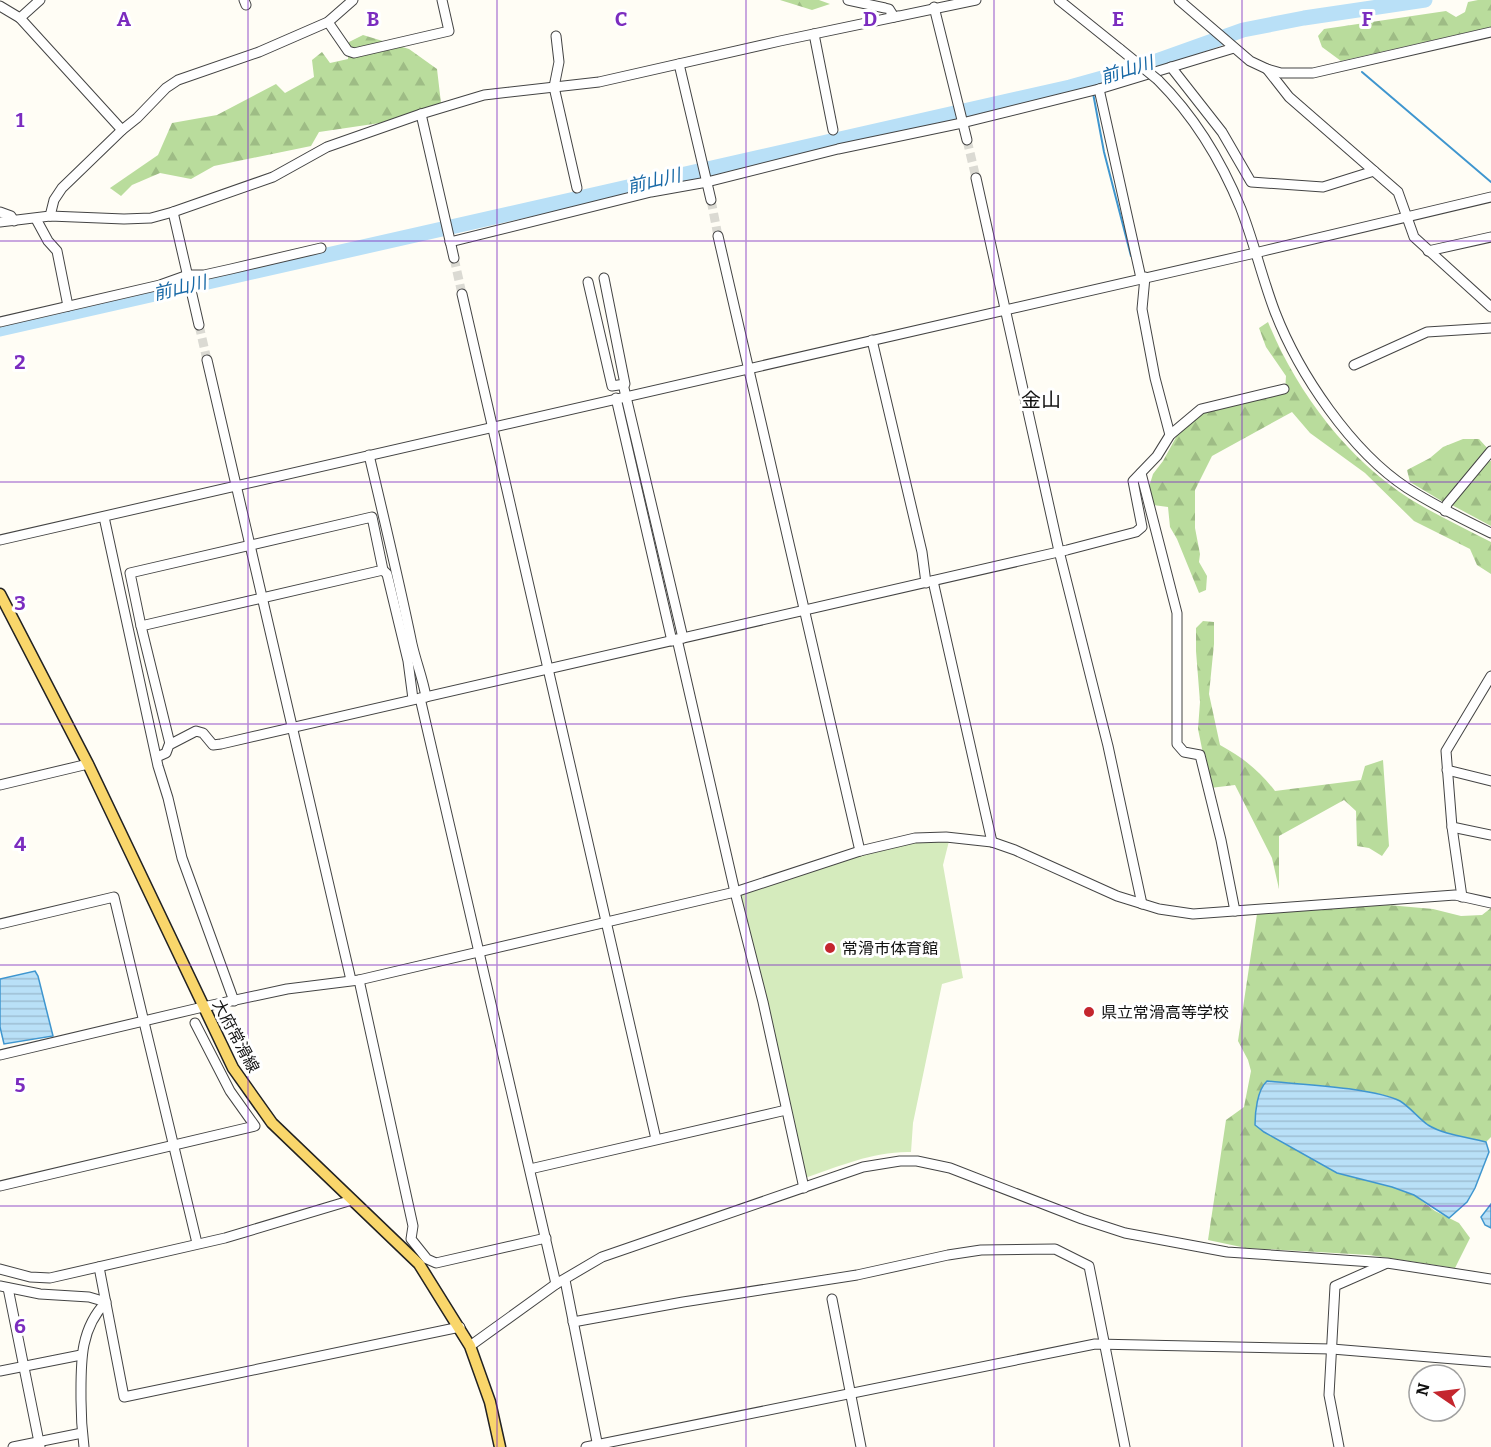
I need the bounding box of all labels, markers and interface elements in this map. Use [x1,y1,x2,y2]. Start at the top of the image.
text: A [117,7,132,31]
text: B [367,7,380,31]
text: C [615,7,627,31]
text: D [863,7,877,31]
text: E [1112,7,1124,31]
text: F [1361,7,1373,31]
water label: 前山川 [1098,51,1158,88]
text: 1 [16,108,25,132]
water label: 前山川 [625,164,685,198]
water label: 前山川 [151,271,211,305]
text: 2 [14,350,26,374]
district label: 金山 [1021,388,1061,412]
text: 3 [14,591,26,615]
text: 4 [14,832,26,856]
place label: 常滑市体育館 [842,939,938,958]
marker: 常滑市体育館 [823,941,837,955]
street label: 大府常滑線 [209,996,263,1076]
place label: 県立常滑高等学校 [1101,1003,1229,1022]
marker: 県立常滑高等学校 [1082,1005,1096,1019]
text: 5 [15,1073,26,1097]
text: 6 [14,1314,26,1338]
north arrow [1407,1363,1467,1423]
text: N [1412,1381,1434,1398]

